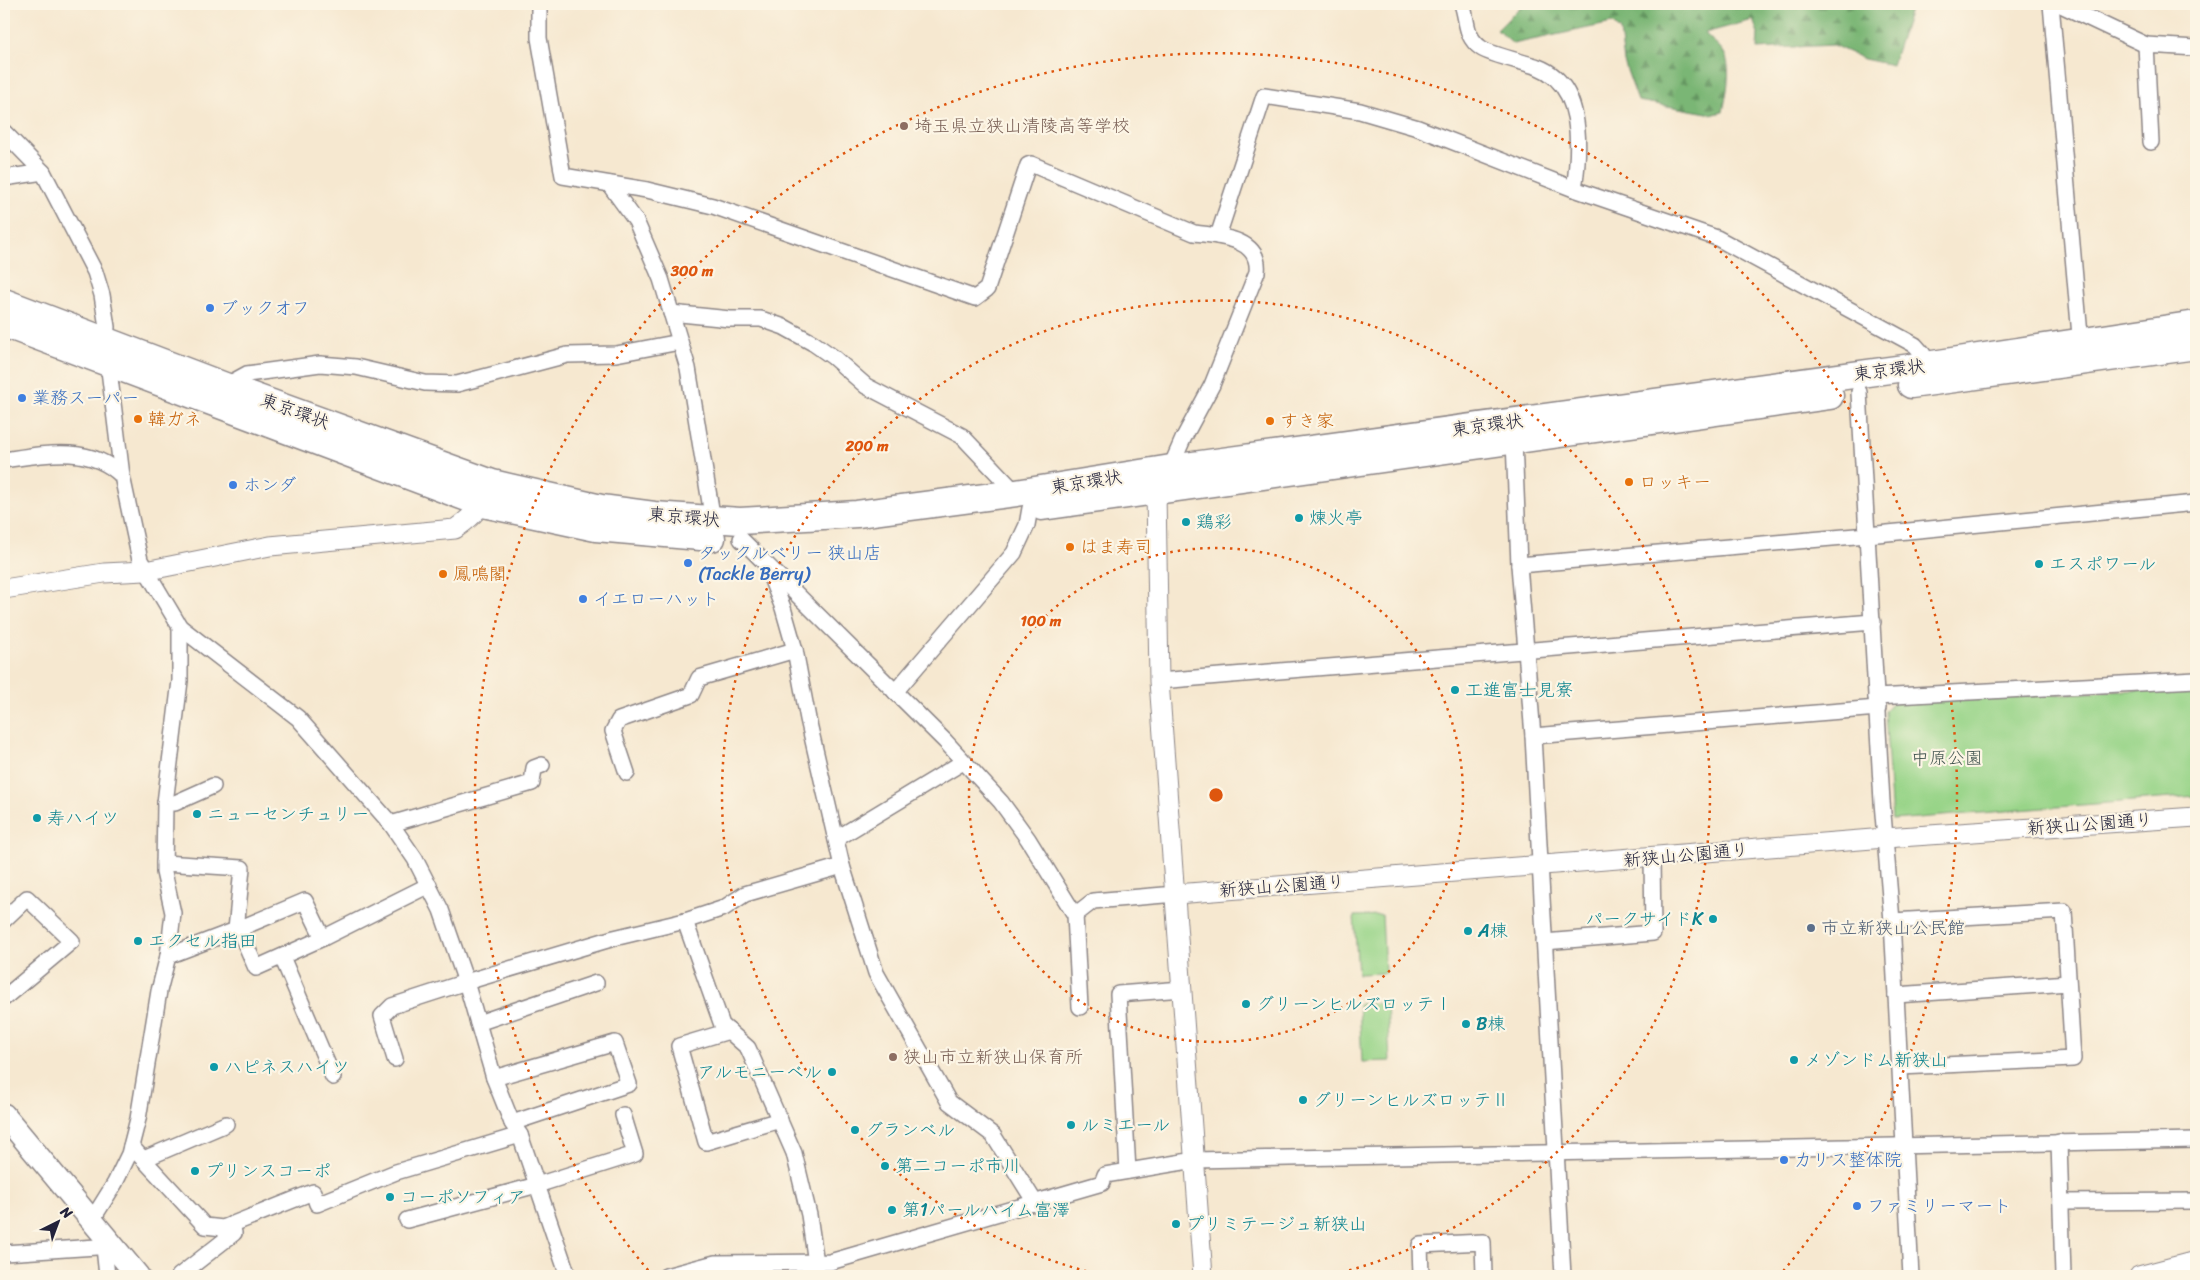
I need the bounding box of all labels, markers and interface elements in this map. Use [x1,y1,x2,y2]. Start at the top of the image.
place label: 埼玉県立狭山清陵高等学校 [914,110,1130,142]
marker: 埼玉県立狭山清陵高等学校 [898,120,910,132]
text: 300 m [670,258,714,284]
place label: ブックオフ [220,292,310,324]
marker: ブックオフ [204,302,216,314]
street label: 東京環状 [1851,350,1927,390]
place label: 業務スーパー [32,382,139,414]
street label: 東京環状 [256,384,334,438]
marker: 業務スーパー [16,392,28,404]
place label: 韓ガネ [148,403,202,435]
street label: 東京環状 [1449,404,1525,446]
place label: すき家 [1280,405,1334,437]
marker: 韓ガネ [132,413,144,425]
marker: すき家 [1264,415,1276,427]
text: 200 m [844,433,889,459]
street label: 東京環状 [1048,461,1124,503]
place label: ロッキー [1639,466,1711,498]
place label: ホンダ [243,469,296,501]
marker: ロッキー [1623,476,1635,488]
marker: ホンダ [227,479,239,491]
street label: 東京環状 [647,498,721,536]
place label: 煉火亭 [1309,502,1363,534]
place label: 鶏彩 [1196,506,1232,538]
marker: 煉火亭 [1293,512,1305,524]
marker: 鶏彩 [1180,516,1192,528]
place label: はま寿司 [1080,531,1152,563]
place label: タックルベリー 狭山店 (Tackle Berry) [698,537,882,590]
marker: はま寿司 [1064,541,1076,553]
place label: エスポワール [2049,548,2156,580]
marker: タックルベリー 狭山店 (Tackle Berry) [682,557,694,569]
place label: 鳳鳴閣 [453,558,507,590]
marker: エスポワール [2033,558,2045,570]
marker: 鳳鳴閣 [437,568,449,580]
place label: イエローハット [593,583,719,615]
marker: イエローハット [577,593,589,605]
text: 100 m [1021,608,1062,634]
place label: 工進富士見寮 [1465,674,1573,706]
marker: 工進富士見寮 [1449,684,1461,696]
park label: 中原公園 [1911,742,1983,774]
centre of rings [1207,786,1225,804]
place label: ニューセンチュリー [207,798,369,830]
place label: 寿ハイツ [47,802,119,834]
street label: 新狭山公園通り [2026,804,2154,844]
marker: ニューセンチュリー [191,808,203,820]
marker: 寿ハイツ [31,812,43,824]
street label: 新狭山公園通り [1622,834,1750,876]
street label: 新狭山公園通り [1218,866,1346,906]
place label: パークサイドK [1585,903,1704,935]
place label: 市立新狭山公民館 [1821,912,1965,944]
marker: パークサイドK [1707,913,1719,925]
place label: A棟 [1477,915,1508,947]
marker: 市立新狭山公民館 [1805,922,1817,934]
place label: エクセル指田 [148,925,257,957]
marker: A棟 [1462,925,1474,937]
marker: エクセル指田 [132,935,144,947]
place label: グリーンヒルズロッテⅠ [1256,988,1453,1020]
marker: グリーンヒルズロッテⅠ [1240,998,1252,1010]
place label: B棟 [1476,1008,1505,1040]
marker: B棟 [1460,1018,1472,1030]
place label: 狭山市立新狭山保育所 [903,1041,1083,1073]
place label: メゾンドム新狭山 [1804,1044,1948,1076]
place label: ハピネスハイツ [224,1051,350,1083]
marker: 狭山市立新狭山保育所 [887,1051,899,1063]
marker: メゾンドム新狭山 [1788,1054,1800,1066]
place label: アルモニーベル [697,1056,822,1088]
marker: ハピネスハイツ [208,1061,220,1073]
marker: アルモニーベル [826,1066,838,1078]
place label: グリーンヒルズロッテⅡ [1313,1084,1510,1116]
marker: グリーンヒルズロッテⅡ [1297,1094,1309,1106]
place label: ルミエール [1081,1109,1170,1141]
place label: グランベル [865,1114,955,1146]
marker: ルミエール [1065,1119,1077,1131]
marker: グランベル [849,1124,861,1136]
place label: カリス整体院 [1794,1144,1902,1176]
place label: 第二コーポ市川 [895,1150,1021,1182]
marker: カリス整体院 [1778,1154,1790,1166]
place label: プリンスコーポ [205,1155,331,1187]
marker: 第二コーポ市川 [879,1160,891,1172]
marker: プリンスコーポ [189,1165,201,1177]
place label: コーポソフィア [400,1181,526,1213]
place label: ファミリーマート [1867,1190,2011,1222]
marker: コーポソフィア [384,1191,396,1203]
place label: 第1パールハイム富澤 [902,1194,1070,1226]
north arrow [32,1198,82,1248]
text: N [54,1200,79,1225]
marker: ファミリーマート [1851,1200,1863,1212]
marker: 第1パールハイム富澤 [886,1204,898,1216]
place label: プリミテージュ新狭山 [1186,1208,1367,1240]
marker: プリミテージュ新狭山 [1170,1218,1182,1230]

